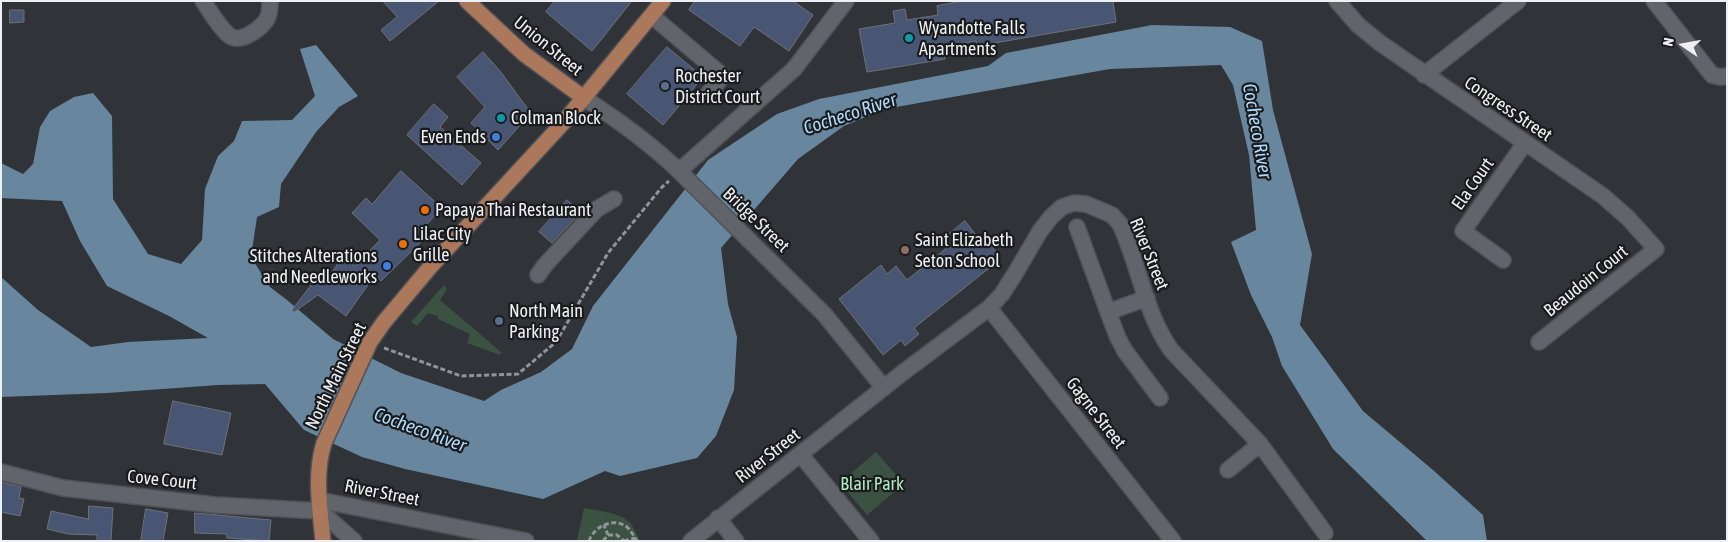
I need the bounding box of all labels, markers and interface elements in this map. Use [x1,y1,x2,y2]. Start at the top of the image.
street label: Union Street [509,12,587,80]
place label: Wyandotte Falls Apartments [919,17,1025,59]
north arrow [1658,20,1708,70]
marker: Wyandotte Falls Apartments [903,32,915,44]
text: N [1660,36,1677,48]
place label: Rochester District Court [675,65,760,108]
street label: Congress Street [1460,72,1556,146]
marker: Rochester District Court [659,80,671,92]
water label: Cocheco River [1237,82,1277,180]
water label: Cocheco River [801,88,899,140]
place label: Colman Block [511,107,601,129]
marker: Colman Block [495,112,507,124]
place label: Even Ends [420,126,486,148]
marker: Even Ends [490,131,502,143]
street label: Ela Court [1447,154,1499,214]
street label: Bridge Street [718,183,794,257]
place label: Papaya Thai Restaurant [435,199,591,221]
marker: Papaya Thai Restaurant [419,204,431,216]
street label: River Street [1125,215,1173,293]
place label: Lilac City Grille [413,223,471,266]
place label: Saint Elizabeth Seton School [915,229,1013,272]
marker: Lilac City Grille [397,238,409,250]
street label: Beaudoin Court [1540,241,1632,321]
marker: Saint Elizabeth Seton School [899,244,911,256]
place label: Stitches Alterations and Needleworks [250,245,377,288]
marker: Stitches Alterations and Needleworks [381,260,393,272]
place label: North Main Parking [509,300,583,342]
marker: North Main Parking [493,315,505,327]
street label: North Main Street [301,319,371,433]
street label: Gagne Street [1061,373,1131,453]
water label: Cocheco River [371,403,469,457]
street label: River Street [731,424,805,488]
street label: Cove Court [126,466,198,494]
park label: Blair Park [840,473,904,495]
street label: River Street [343,475,421,511]

